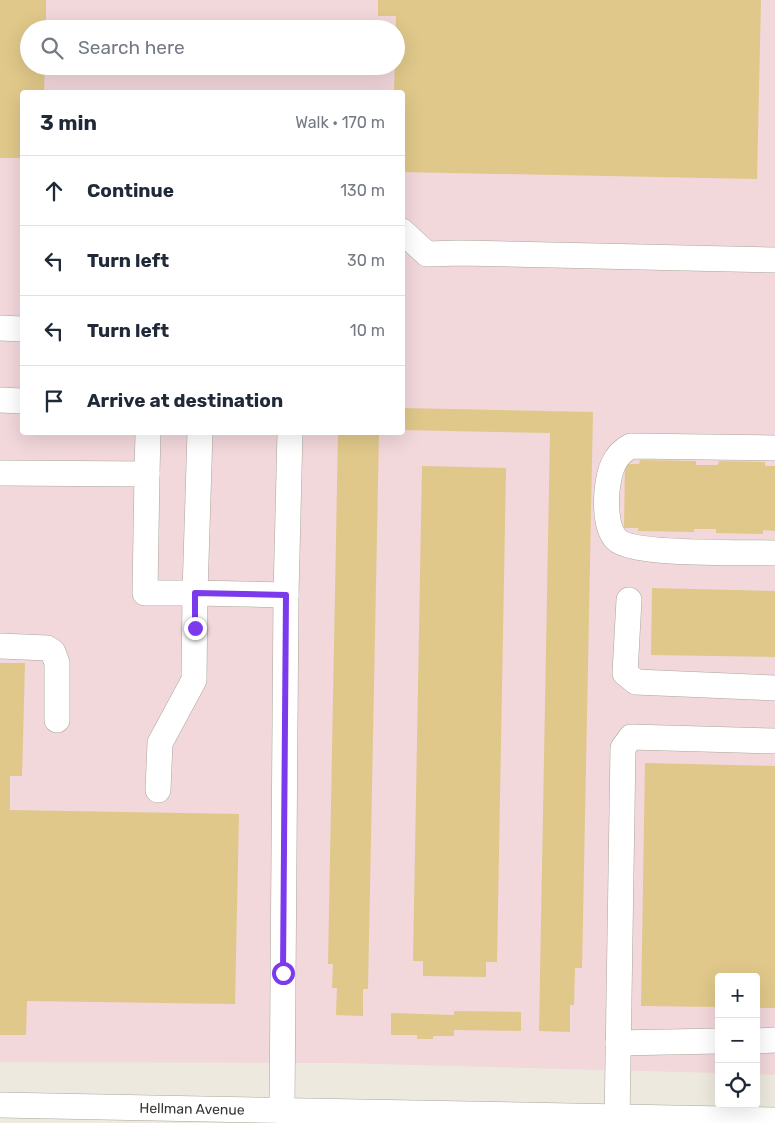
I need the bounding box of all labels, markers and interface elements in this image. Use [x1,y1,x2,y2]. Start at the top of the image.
search box [20,20,405,75]
icon: search [38,34,66,62]
text: Search here [78,36,185,59]
text: 3 min [40,110,97,135]
text: Walk · 170 m [295,113,385,132]
icon: ahead [40,177,68,205]
text: Continue [87,179,174,202]
text: 130 m [340,181,385,200]
icon: left [40,247,68,275]
text: Turn left [87,249,169,272]
text: 30 m [347,251,385,270]
icon: left [40,317,68,345]
text: Turn left [87,319,169,342]
text: 10 m [350,321,385,340]
icon: arrive [40,387,68,415]
text: Arrive at destination [87,389,283,412]
route end [184,617,207,640]
route start [272,962,295,985]
map controls [715,973,760,1108]
button: + [715,973,760,1018]
button: − [715,1018,760,1063]
button: locate [715,1063,760,1108]
street label: Hellman Avenue [139,1099,245,1118]

